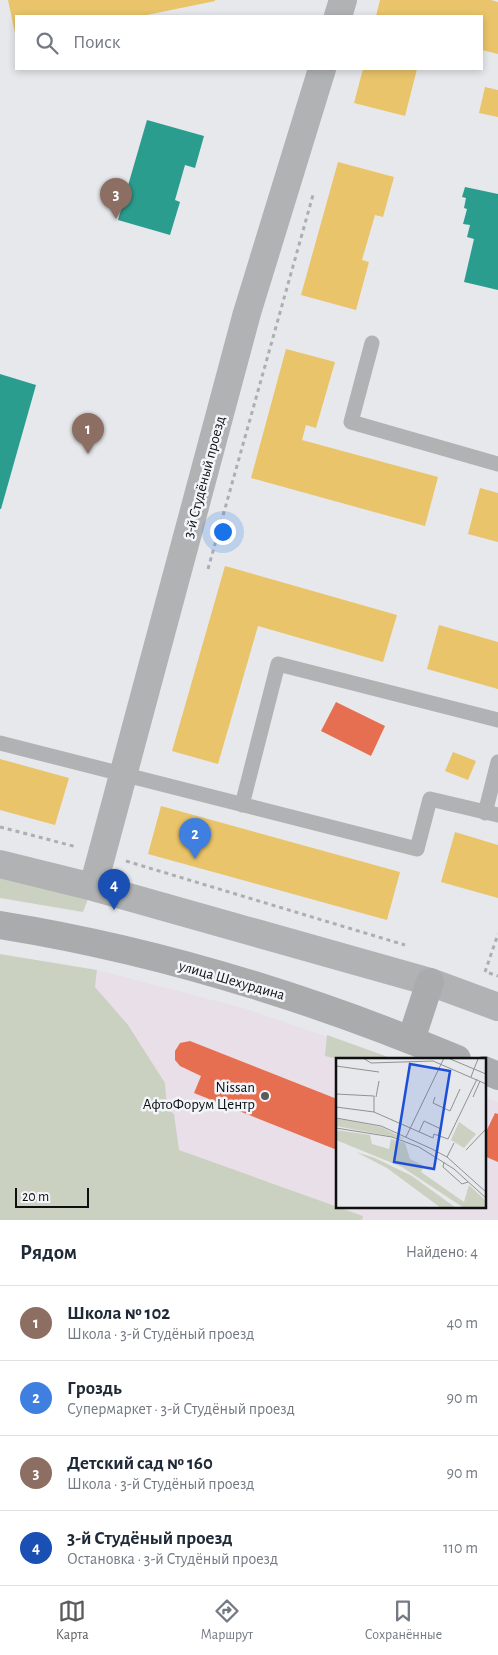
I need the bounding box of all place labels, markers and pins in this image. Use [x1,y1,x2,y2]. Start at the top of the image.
pin: 3 [100,178,132,219]
pin: 1 [72,413,104,454]
pin: 2 [179,818,211,859]
pin: 4 [98,869,130,910]
place label: Nissan АфтоФорум Центр [143,1080,255,1112]
marker: Nissan АфтоФорум Центр [259,1090,271,1102]

